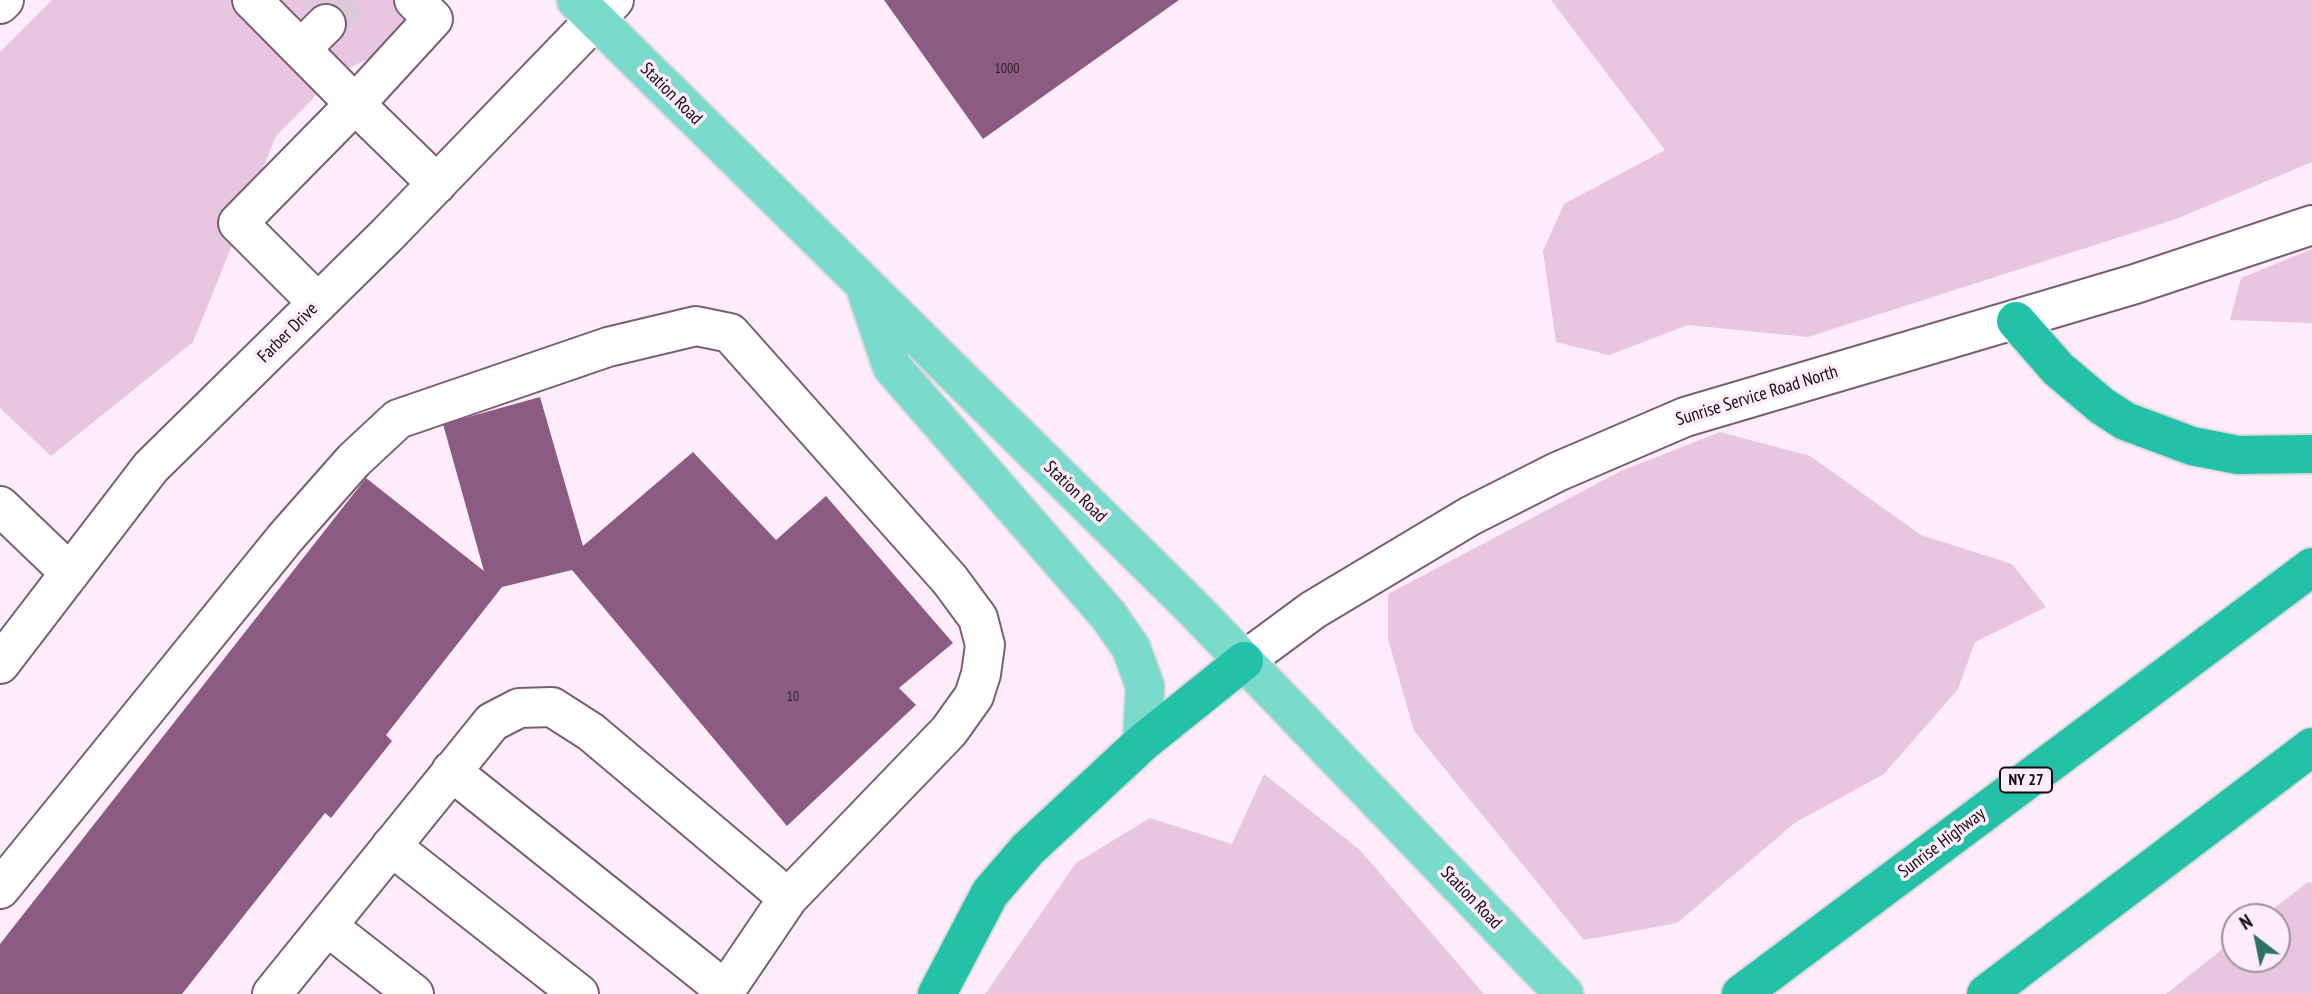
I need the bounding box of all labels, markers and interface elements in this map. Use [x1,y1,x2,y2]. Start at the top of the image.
street label: Station Road [635,58,707,130]
house number: 1000 [994,61,1020,77]
street label: Farber Drive [253,298,323,368]
street label: Sunrise Service Road North [1673,361,1841,431]
street label: Station Road [1039,457,1111,527]
house number: 10 [787,689,799,705]
road number: NY 27 [2000,768,2052,792]
street label: Sunrise Highway [1894,803,1990,883]
street label: Station Road [1436,862,1506,934]
north arrow [2221,903,2291,973]
text: N [2235,909,2257,935]

